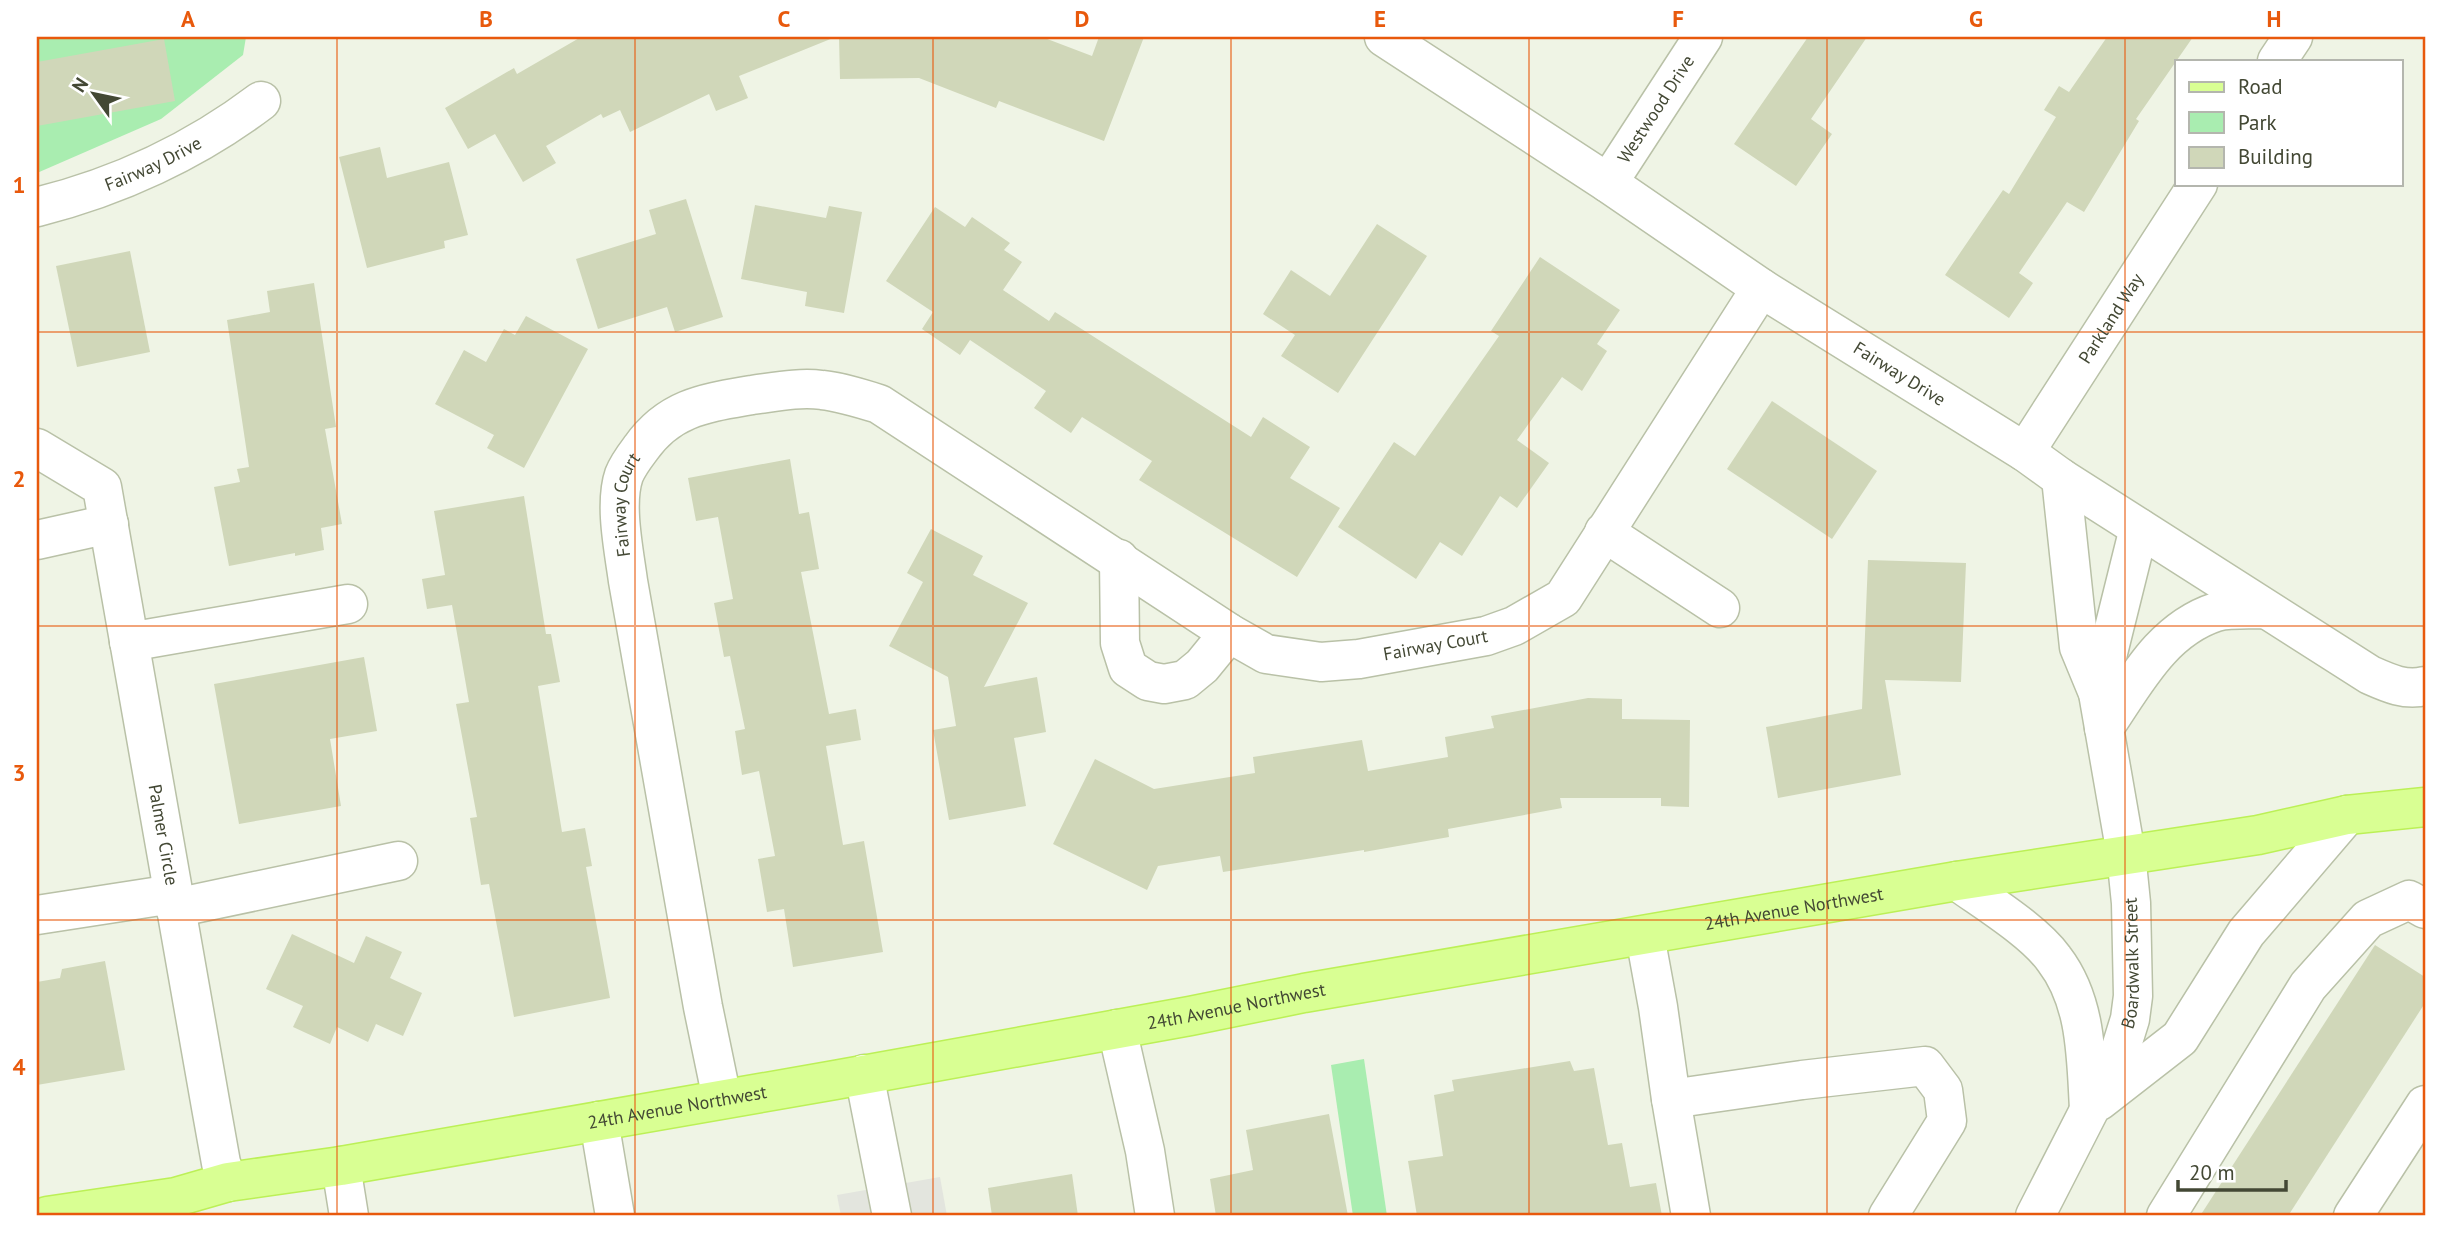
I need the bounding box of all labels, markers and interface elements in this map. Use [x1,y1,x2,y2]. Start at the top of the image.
text: A [181,4,195,33]
text: B [479,4,493,33]
text: C [778,4,791,33]
text: D [1075,4,1089,33]
text: E [1374,4,1386,33]
text: F [1672,4,1684,33]
text: G [1969,4,1983,33]
text: H [2267,4,2281,33]
street label: Westwood Drive [1612,51,1699,167]
north arrow [60,60,130,130]
legend [2175,60,2402,186]
text: N [66,73,93,97]
text: Road [2238,73,2282,100]
text: Park [2238,109,2277,136]
street label: Fairway Drive [101,131,205,196]
text: Building [2238,143,2313,170]
text: 1 [12,170,26,199]
street label: Parkland Way [2073,268,2149,368]
street label: Fairway Drive [1849,336,1950,411]
street label: Fairway Court [608,448,645,558]
text: 2 [12,464,26,493]
street label: Fairway Court [1381,624,1489,665]
text: 3 [12,758,26,787]
street label: Palmer Circle [143,782,184,887]
street label: 24th Avenue Northwest [1702,882,1885,935]
street label: Boardwalk Street [2116,897,2144,1032]
street label: 24th Avenue Northwest [1145,978,1327,1035]
text: 4 [12,1052,26,1081]
street label: 24th Avenue Northwest [586,1080,768,1134]
scale bar [2178,1148,2287,1192]
text: 20 m [2189,1159,2235,1186]

